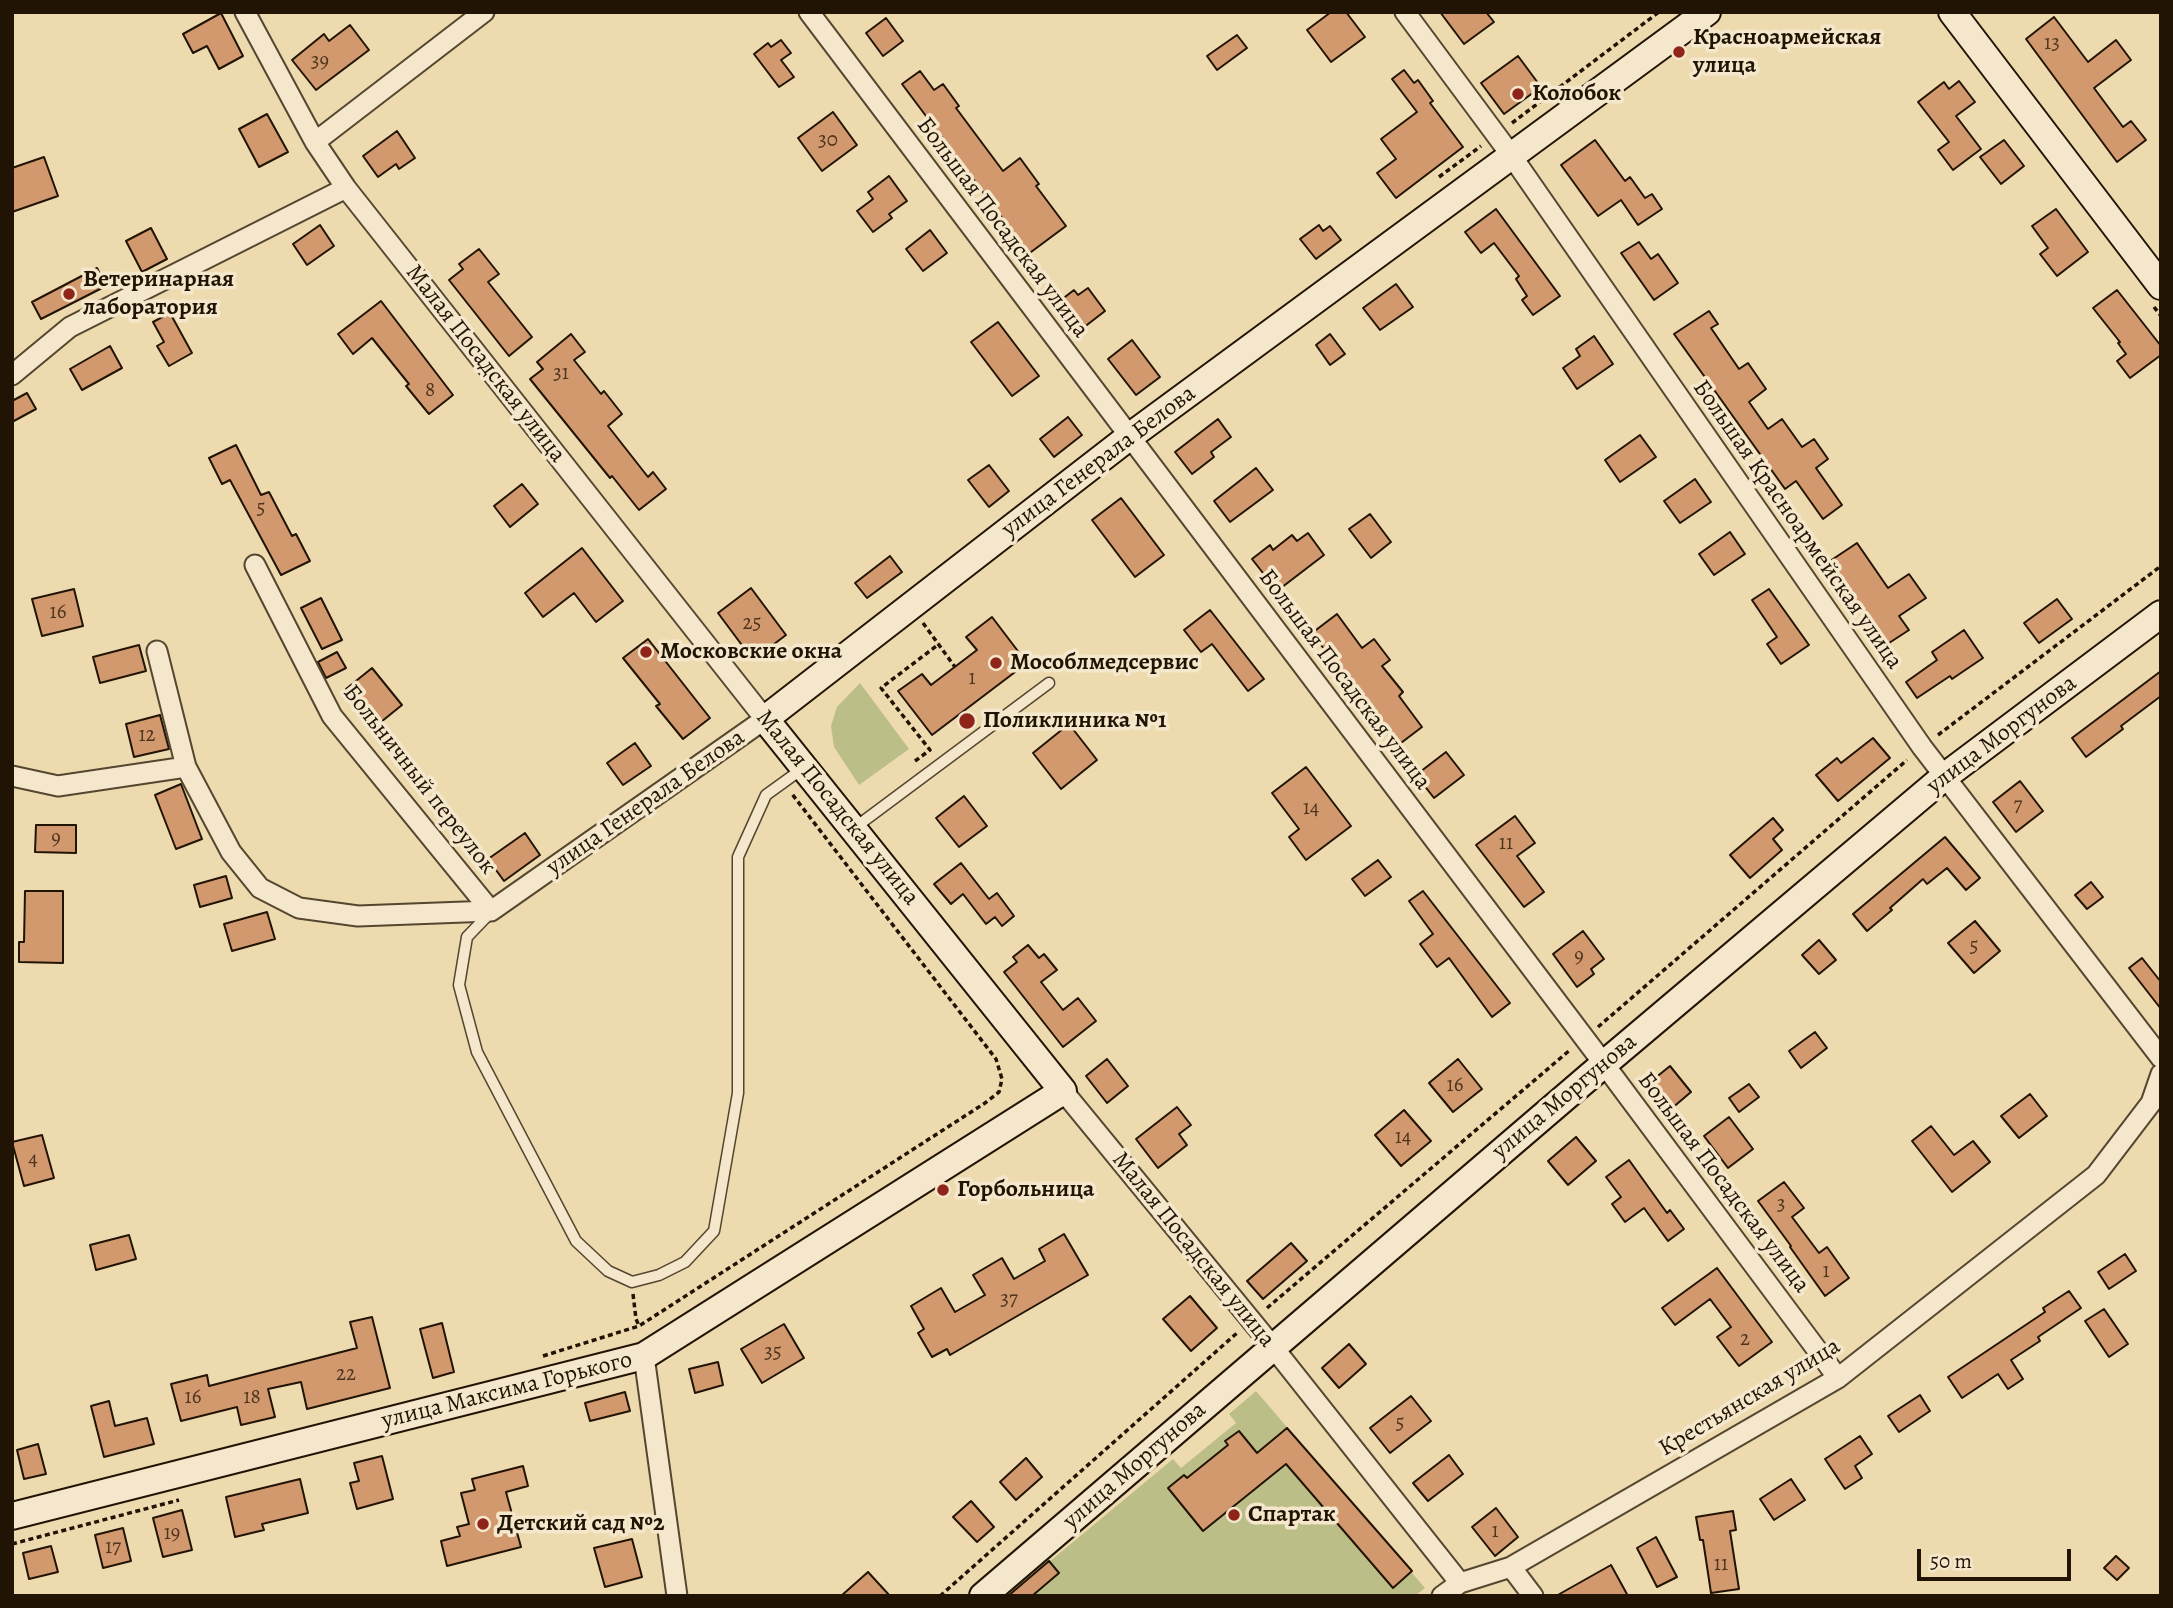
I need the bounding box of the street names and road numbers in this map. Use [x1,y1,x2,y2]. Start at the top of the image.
street label: Большая Посадская улица [910,112,1094,344]
street label: Малая Посадская улица [399,259,571,469]
street label: Большая Красноармейская улица [1686,375,1908,675]
street label: улица Генерала Белова [996,380,1202,544]
street label: Большая Посадская улица [1252,564,1436,796]
street label: улица Моргунова [1921,669,2083,801]
street label: Больничный переулок [336,679,502,881]
street label: Малая Посадская улица [749,704,925,912]
street label: улица Генерала Белова [541,724,751,882]
street label: улица Моргунова [1487,1028,1643,1166]
street label: Большая Посадская улица [1631,1067,1815,1299]
street label: Малая Посадская улица [1105,1146,1281,1354]
street label: Крестьянская улица [1654,1332,1846,1464]
street label: улица Максима Горького [379,1346,635,1436]
street label: улица Моргунова [1058,1396,1212,1536]

